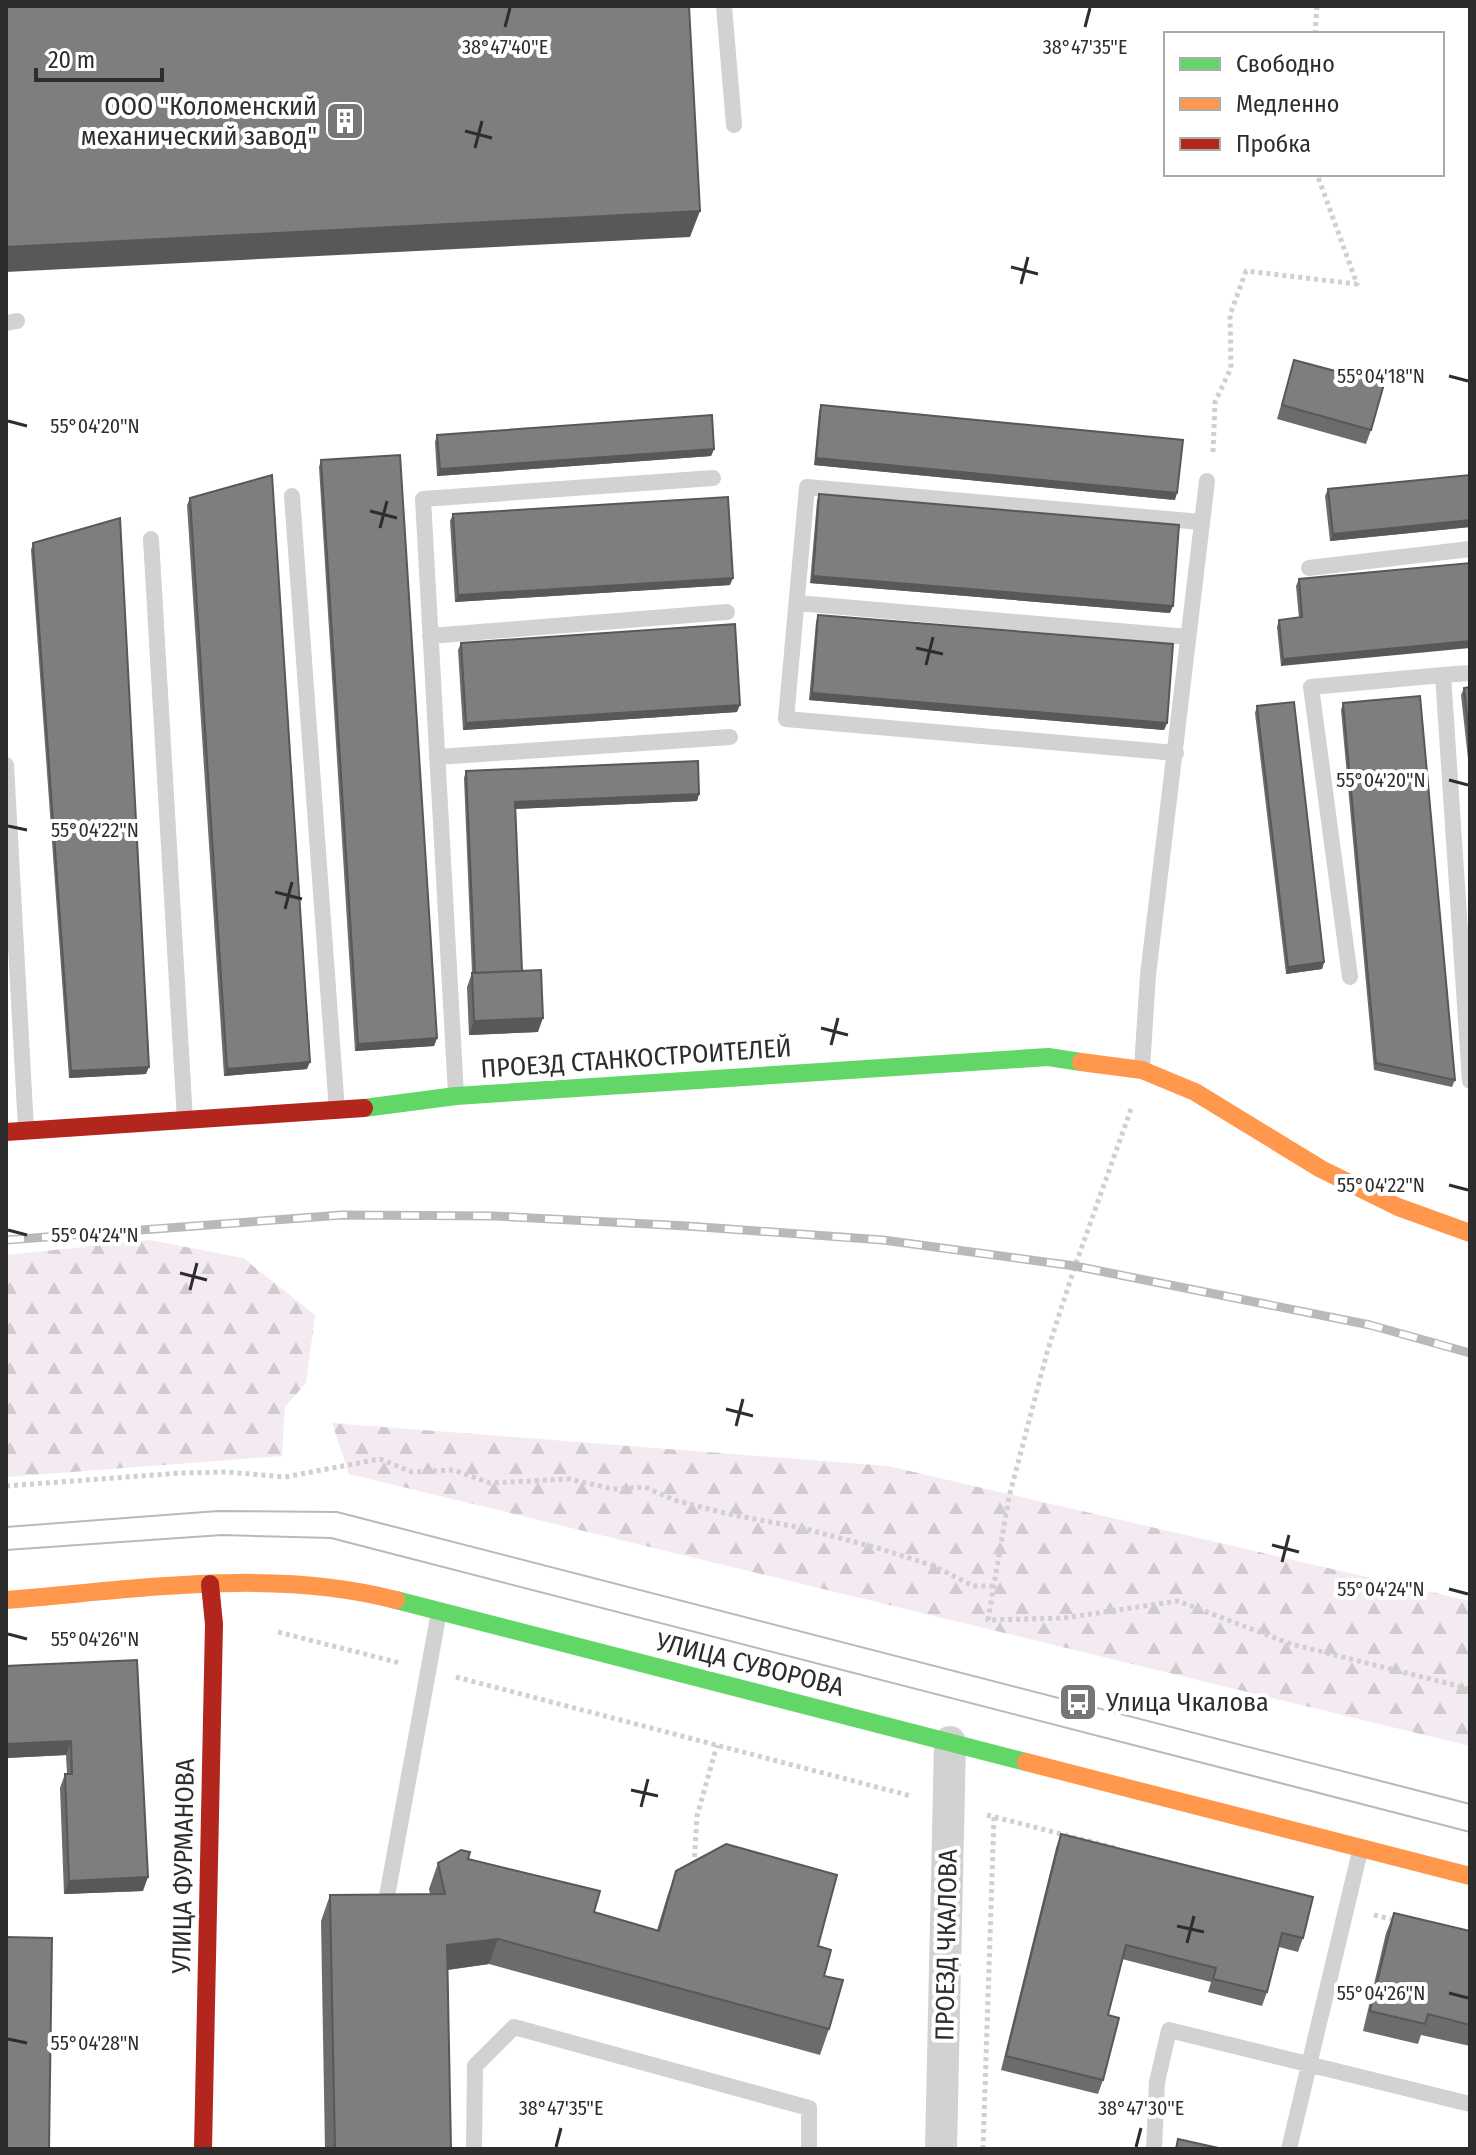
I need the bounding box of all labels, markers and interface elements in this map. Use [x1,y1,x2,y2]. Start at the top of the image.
scale bar [36,32,162,82]
legend [1164,32,1444,176]
text: 38°47'40"E [462,35,548,59]
text: 38°47'35"E [1043,35,1127,59]
text: 20 m [48,46,95,74]
text: Свободно [1236,50,1335,78]
text: Медленно [1236,90,1339,118]
place label: ООО "Коломенский механический завод" [81,91,317,152]
building icon: ООО "Коломенский механический завод" [324,100,366,142]
text: Пробка [1236,130,1311,158]
text: 55°04'18"N [1337,364,1425,388]
text: 55°04'20"N [50,414,140,438]
text: 55°04'20"N [1336,768,1426,792]
text: 55°04'22"N [51,818,139,842]
street label: ПРОЕЗД СТАНКОСТРОИТЕЛЕЙ [480,1032,792,1085]
text: 55°04'22"N [1337,1173,1425,1197]
text: 55°04'24"N [51,1223,139,1247]
text: 55°04'24"N [1337,1577,1425,1601]
street label: УЛИЦА СУВОРОВА [652,1626,847,1703]
text: 55°04'26"N [51,1627,139,1651]
bus stop icon: Улица Чкалова [1057,1681,1099,1723]
place label: Улица Чкалова [1105,1687,1269,1718]
street label: УЛИЦА ФУРМАНОВА [166,1758,201,1975]
street label: ПРОЕЗД ЧКАЛОВА [929,1849,964,2041]
text: 55°04'26"N [1337,1981,1425,2005]
text: 55°04'28"N [51,2031,139,2055]
text: 38°47'35"E [519,2096,603,2120]
text: 38°47'30"E [1098,2096,1184,2120]

